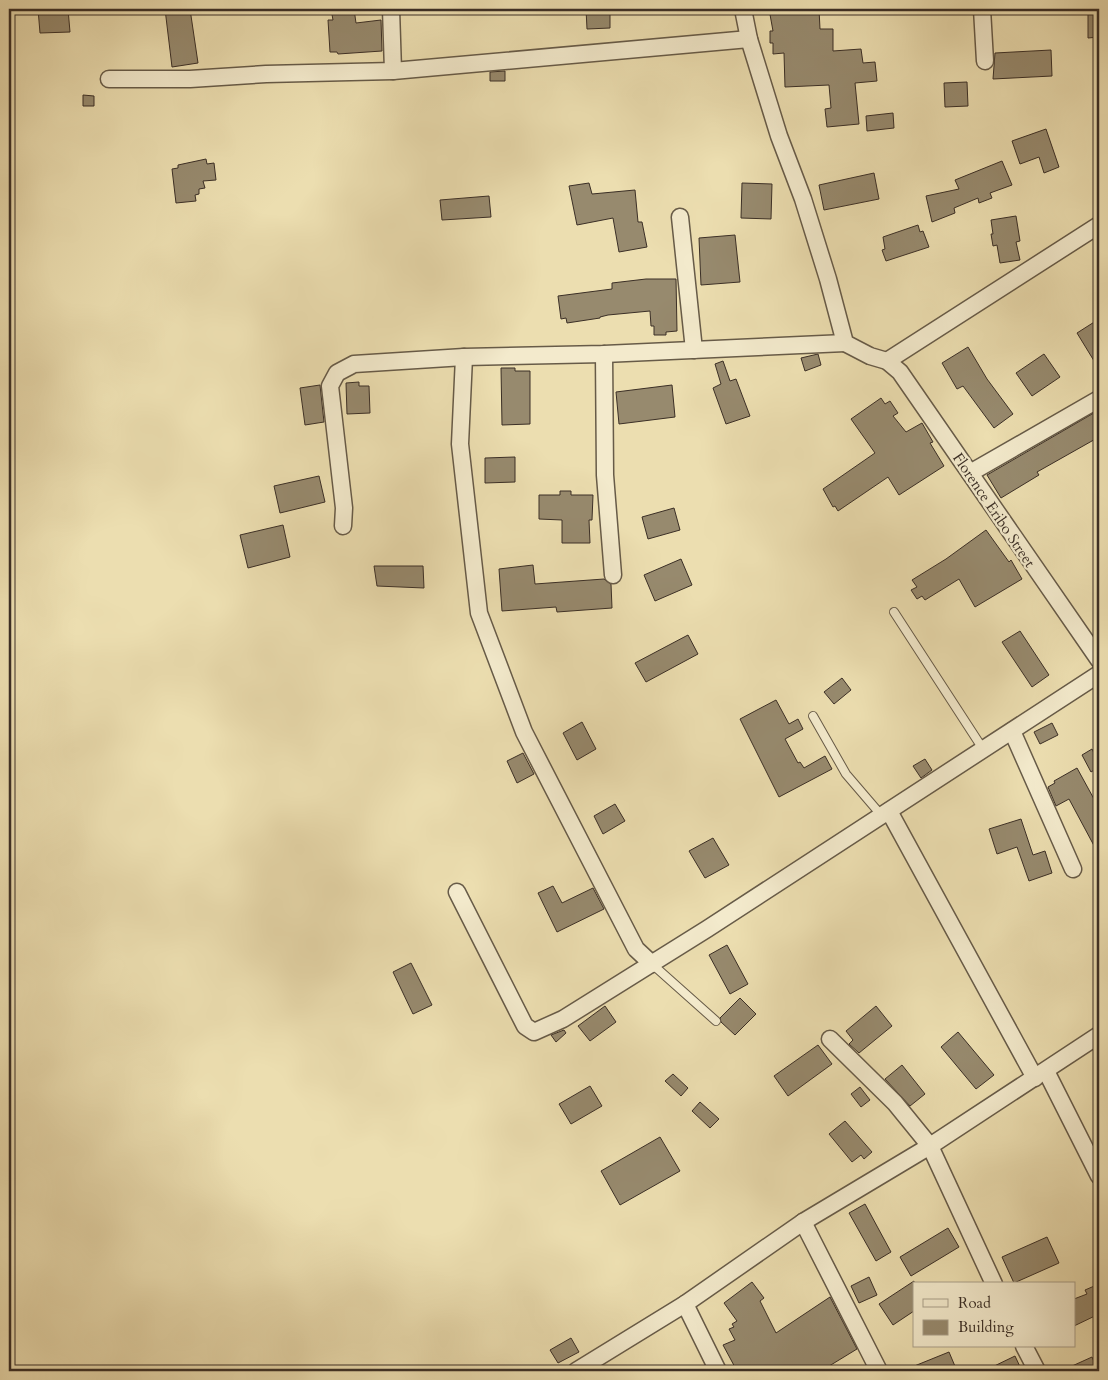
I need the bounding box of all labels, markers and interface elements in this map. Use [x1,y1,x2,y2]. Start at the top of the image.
street label: Florence Eribo Street [948,449,1040,571]
legend [913,1282,1076,1348]
text: Road [958,1293,991,1313]
text: Building [958,1317,1014,1337]

